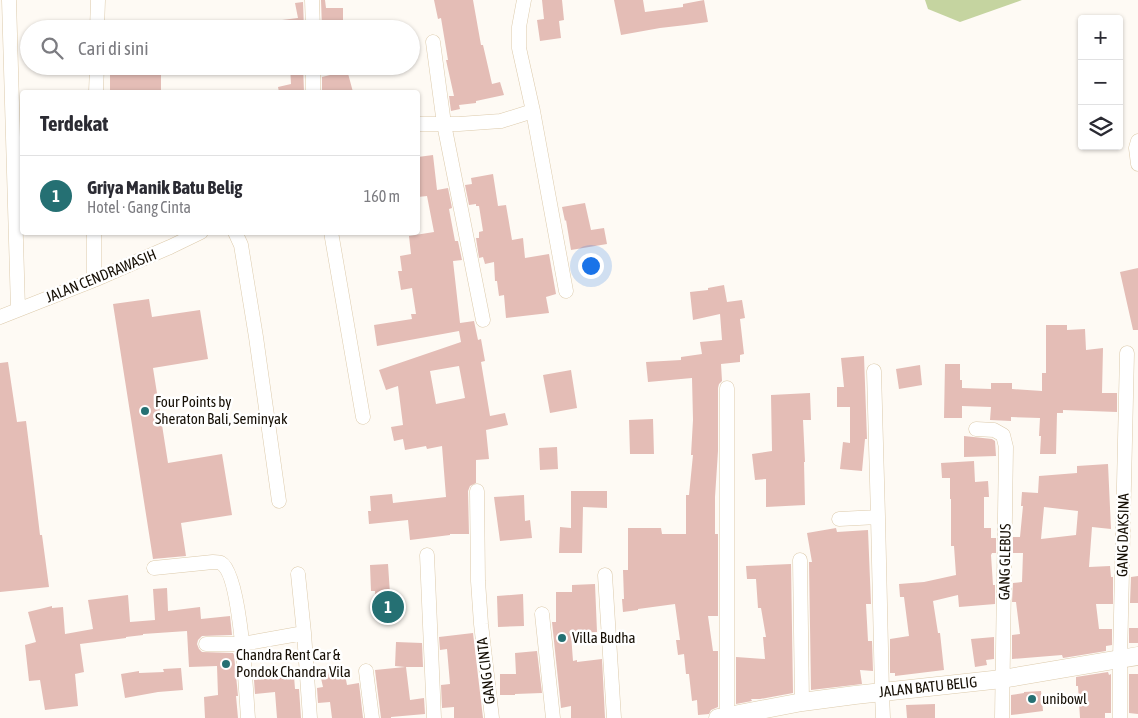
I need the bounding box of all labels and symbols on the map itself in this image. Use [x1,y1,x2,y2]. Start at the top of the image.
street label: JALAN CENDRAWASIH [43,246,159,306]
your location [578,253,604,279]
place label: Four Points by Sheraton Bali, Seminyak [155,393,288,427]
marker: Four Points by Sheraton Bali, Seminyak [139,405,151,417]
street label: GANG DAKSINA [1113,492,1132,577]
street label: GANG GLEBUS [995,524,1014,600]
pin: 1 [372,588,404,626]
place label: Villa Budha [572,629,636,646]
marker: Villa Budha [556,632,568,644]
street label: GANG CINTA [473,636,498,705]
place label: Chandra Rent Car & Pondok Chandra Vila [236,646,351,680]
marker: Chandra Rent Car & Pondok Chandra Vila [220,658,232,670]
street label: JALAN BATU BELIG [878,673,978,700]
place label: unibowl [1042,690,1087,707]
marker: unibowl [1026,693,1038,705]

